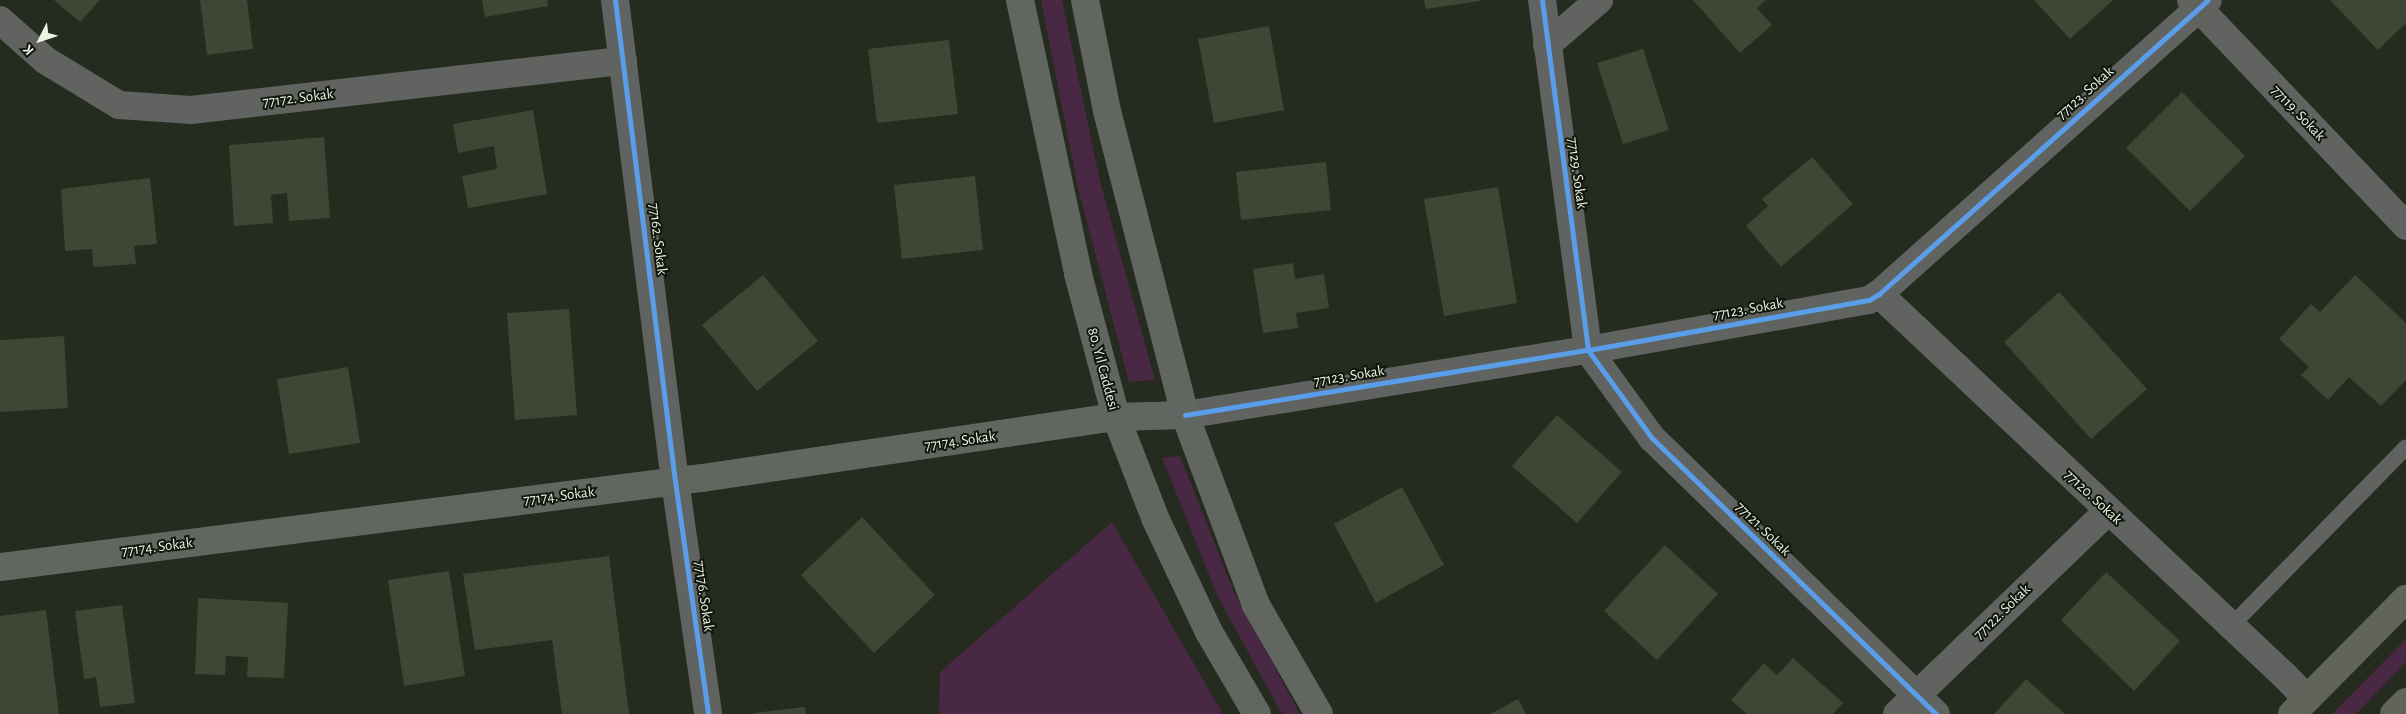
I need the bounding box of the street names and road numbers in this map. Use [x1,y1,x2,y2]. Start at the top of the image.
street label: 77123. Sokak [2053,63,2117,123]
street label: 77119. Sokak [2267,81,2329,145]
street label: 77172. Sokak [262,85,334,111]
street label: 77129. Sokak [1563,136,1591,210]
street label: 77162. Sokak [645,202,671,276]
street label: 77123. Sokak [1711,294,1785,324]
street label: 80. Yıl Caddesi [1083,326,1123,412]
street label: 77123. Sokak [1313,362,1385,390]
street label: 77174. Sokak [923,427,997,455]
street label: 77120. Sokak [2060,466,2126,528]
street label: 77174. Sokak [522,483,596,509]
street label: 77121. Sokak [1732,498,1794,560]
street label: 77174. Sokak [120,534,194,560]
street label: 77176. Sokak [690,559,718,633]
street label: 77122. Sokak [1970,581,2034,643]

